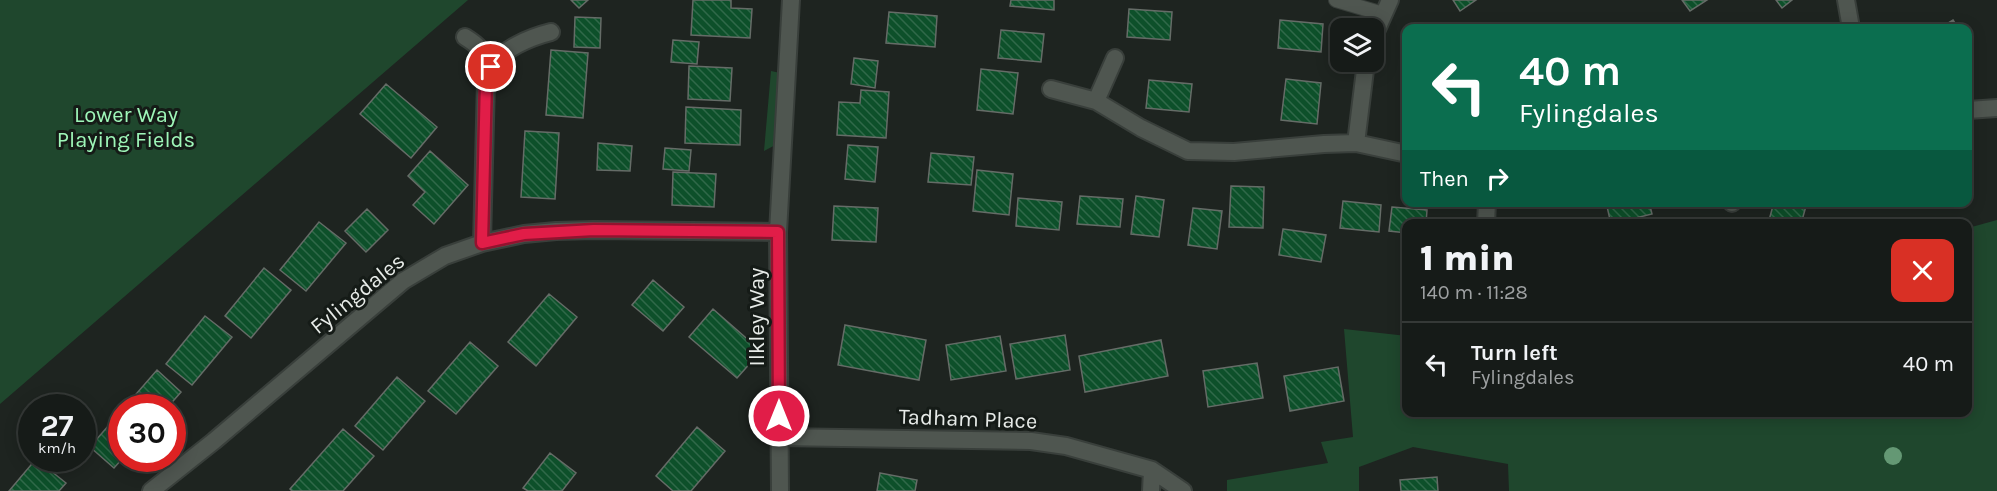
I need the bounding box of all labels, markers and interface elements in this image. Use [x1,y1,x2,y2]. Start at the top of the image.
map controls [1330,18,1384,72]
button: layers [1330,18,1384,72]
pin [465,41,516,92]
text: 40 m [1519,46,1621,96]
icon: left [1420,48,1498,126]
icon: arrive [474,50,507,83]
text: Fylingdales [1519,97,1659,129]
park label: Lower Way Playing Fields [57,102,195,153]
icon: right [1481,162,1514,195]
text: Then [1420,166,1469,192]
text: 1 min [1420,237,1514,279]
button: close [1891,239,1954,302]
street label: Fylingdales [305,248,410,340]
street label: Ilkley Way [744,268,770,366]
text: 140 m · 11:28 [1420,281,1528,304]
text: Turn left [1471,340,1558,366]
icon: left [1420,348,1453,381]
text: 40 m [1903,351,1954,377]
text: Fylingdales [1471,366,1574,389]
position arrow [747,384,811,448]
speed limit sign: 30 [108,394,186,472]
street label: Tadham Place [898,404,1038,434]
text: 27 [40,408,74,444]
text: km/h [38,439,76,457]

